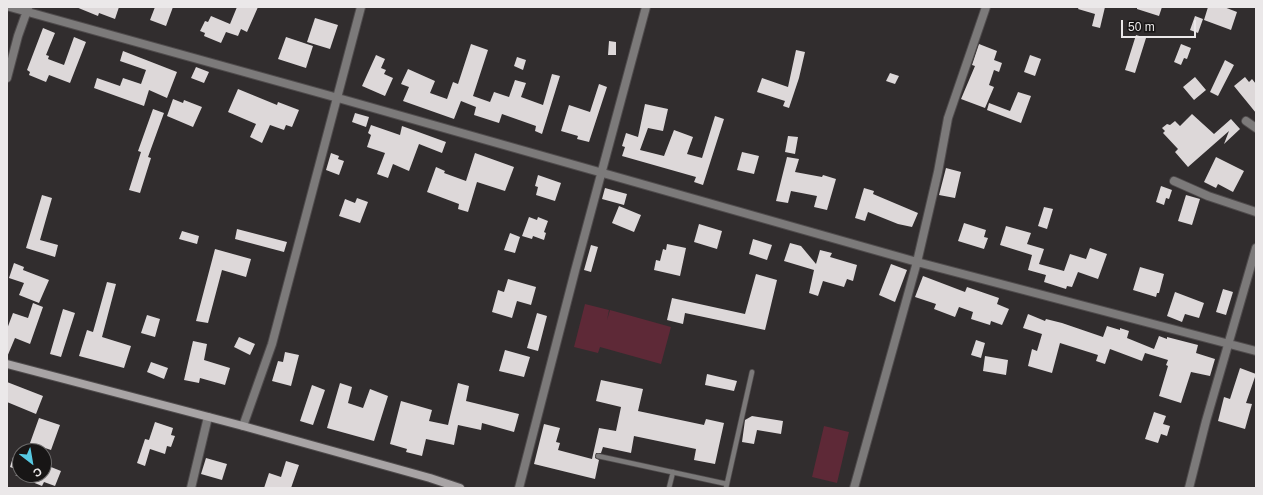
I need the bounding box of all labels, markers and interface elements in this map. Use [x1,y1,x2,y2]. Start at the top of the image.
scale bar [1123,12,1198,38]
text: 50 m [1128,20,1155,34]
north arrow [12,443,52,483]
text: С [31,465,44,480]

